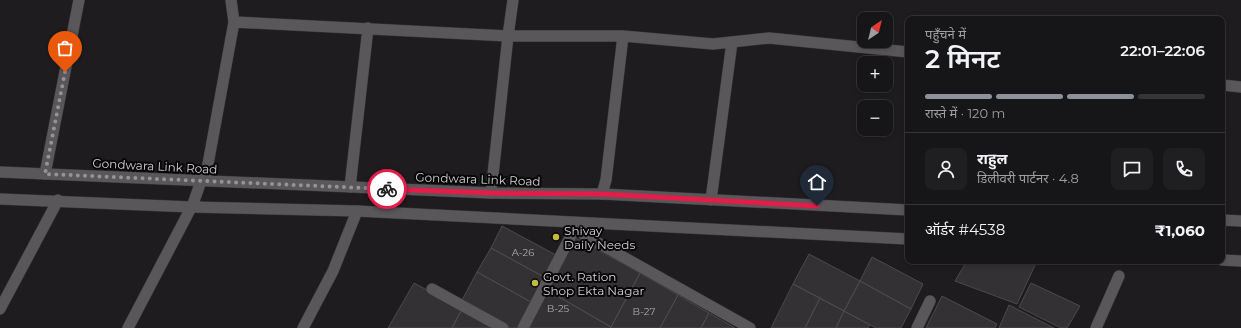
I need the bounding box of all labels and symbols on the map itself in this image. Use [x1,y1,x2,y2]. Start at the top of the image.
north arrow [857,12,893,48]
pin [48,31,82,72]
street label: Gondwara Link Road [92,155,218,177]
pin [800,165,834,206]
courier [367,169,407,209]
street label: Gondwara Link Road [415,169,541,189]
place label: Shivay Daily Needs [564,223,635,252]
marker: Shivay Daily Needs [551,232,561,242]
house number: A-26 [512,246,534,259]
place label: Govt. Ration Shop Ekta Nagar [543,269,644,298]
marker: Govt. Ration Shop Ekta Nagar [530,278,540,288]
house number: B-25 [547,302,570,315]
house number: B-27 [633,305,655,318]

